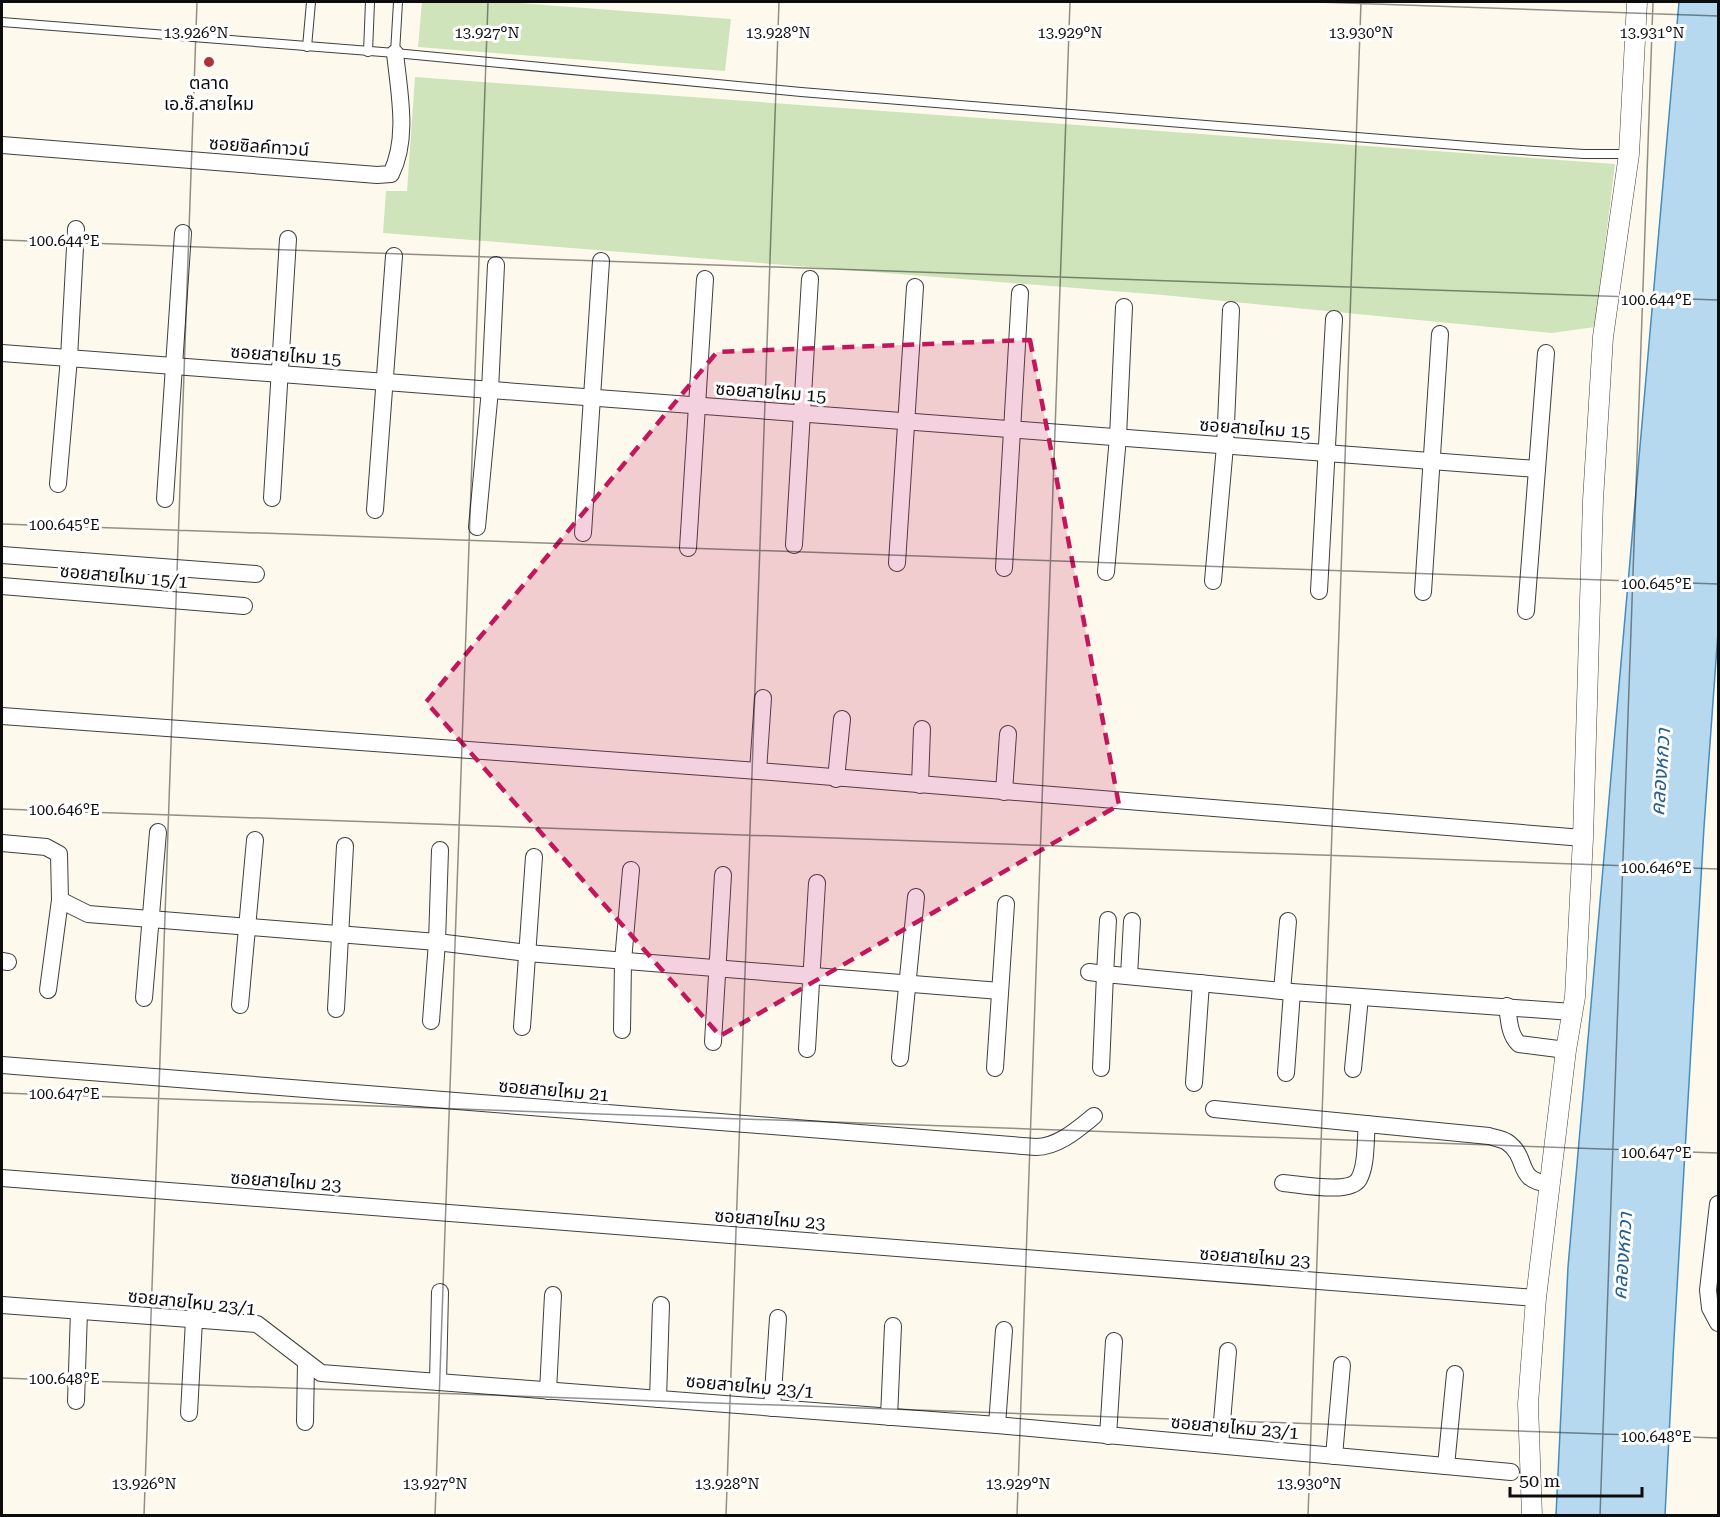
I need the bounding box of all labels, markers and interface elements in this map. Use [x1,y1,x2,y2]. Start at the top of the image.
text: 13.926°N [163,24,229,42]
text: 13.927°N [454,24,520,42]
text: 13.928°N [745,24,811,42]
text: 13.929°N [1037,24,1103,42]
text: 13.930°N [1328,24,1394,42]
text: 13.931°N [1619,24,1685,42]
marker: ตลาด เอ.ซ๊.สายไหม [202,55,216,69]
place label: ตลาด เอ.ซ๊.สายไหม [164,72,254,114]
street label: ซอยซิลค์ทาวน์ [208,132,310,160]
text: 100.644°E [28,232,100,250]
text: 100.644°E [1620,291,1692,309]
street label: ซอยสายไหม 15 [230,341,342,369]
street label: ซอยสายไหม 15 [715,378,827,406]
street label: ซอยสายไหม 15 [1199,414,1311,442]
text: 100.645°E [28,516,100,534]
street label: ซอยสายไหม 15/1 [59,560,189,592]
text: 100.645°E [1620,575,1692,593]
water label: คลองหกวา [1645,727,1675,817]
text: 100.646°E [28,801,100,819]
text: 100.646°E [1620,859,1692,877]
street label: ซอยสายไหม 21 [498,1075,610,1105]
text: 100.647°E [28,1085,100,1103]
text: 100.647°E [1620,1144,1692,1162]
street label: ซอยสายไหม 23 [230,1167,342,1195]
street label: ซอยสายไหม 23 [714,1205,826,1233]
water label: คลองหกวา [1607,1211,1637,1301]
street label: ซอยสายไหม 23 [1199,1243,1311,1271]
street label: ซอยสายไหม 23/1 [127,1285,257,1319]
text: 100.648°E [28,1370,100,1388]
street label: ซอยสายไหม 23/1 [685,1370,815,1402]
street label: ซอยสายไหม 23/1 [1170,1411,1300,1443]
text: 100.648°E [1620,1428,1692,1446]
scale bar [1510,1460,1642,1498]
text: 50 m [1519,1470,1560,1491]
text: 13.926°N [111,1475,177,1493]
text: 13.927°N [402,1475,468,1493]
text: 13.928°N [694,1475,760,1493]
text: 13.929°N [985,1475,1051,1493]
text: 13.930°N [1276,1475,1342,1493]

